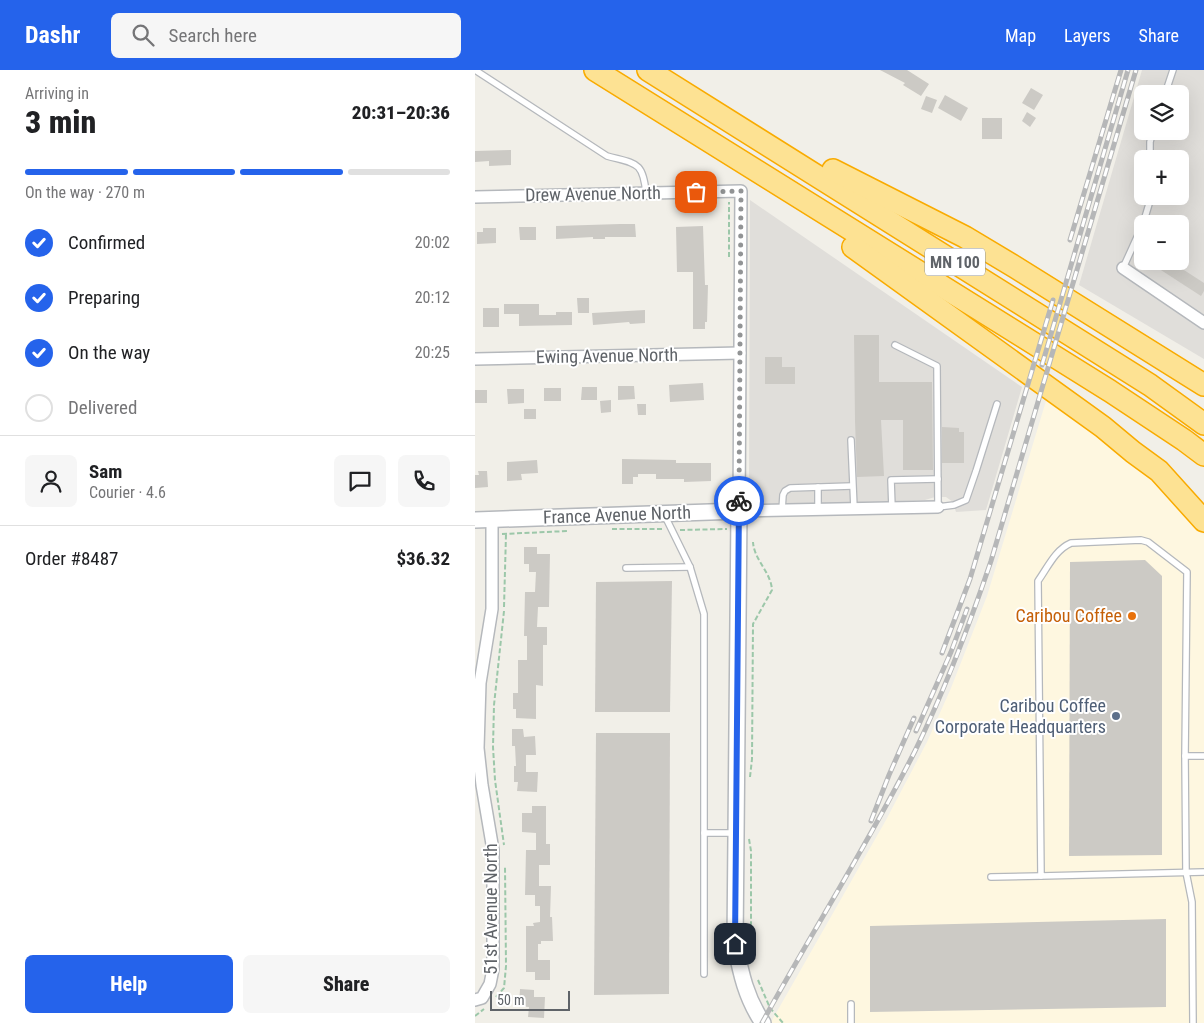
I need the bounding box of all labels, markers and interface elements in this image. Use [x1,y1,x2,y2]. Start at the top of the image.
search box [111,13,461,58]
text: Dashr [25,21,81,49]
icon: search [129,21,157,49]
text: Search here [169,24,257,47]
text: Map [1005,25,1036,46]
text: Layers [1064,25,1111,46]
text: Share [1139,25,1179,46]
text: Arriving in [25,84,89,103]
map controls [1134,85,1189,270]
button: layers [1134,85,1189,140]
text: 20:31–20:36 [352,101,450,124]
text: 3 min [25,103,96,141]
button: + [1134,150,1189,205]
pin [675,171,717,213]
icon: bag [682,178,710,206]
street label: Drew Avenue North [525,182,661,205]
text: On the way · 270 m [25,183,145,202]
button: − [1134,215,1189,270]
icon: check [25,229,53,257]
text: Confirmed [68,231,145,254]
text: 20:02 [415,233,450,252]
road number: MN 100 [925,248,985,276]
icon: check [25,284,53,312]
text: Preparing [68,286,140,309]
text: 20:12 [415,288,450,307]
icon: check [25,339,53,367]
text: On the way [68,341,150,364]
text: 20:25 [415,343,450,362]
street label: Ewing Avenue North [536,344,678,367]
text: Delivered [68,396,137,419]
button: person [25,455,77,507]
button: chat [334,455,386,507]
button: phone [398,455,450,507]
text: Sam [89,460,122,483]
courier [714,476,764,526]
text: Courier · 4.6 [89,483,166,502]
icon: bike [725,487,753,515]
street label: France Avenue North [543,501,691,528]
text: Order #8487 [25,547,118,570]
text: $36.32 [396,547,450,570]
place label: Caribou Coffee [1016,605,1122,626]
marker: Caribou Coffee [1126,610,1138,622]
place label: Caribou Coffee Corporate Headquarters [935,695,1106,737]
marker: Caribou Coffee Corporate Headquarters [1110,710,1122,722]
street label: 51st Avenue North [480,843,501,975]
pin [714,923,756,965]
icon: home [721,930,749,958]
button: Help [25,955,233,1013]
button: Share [243,955,450,1013]
scale bar [490,988,570,1011]
text: 50 m [497,992,525,1008]

